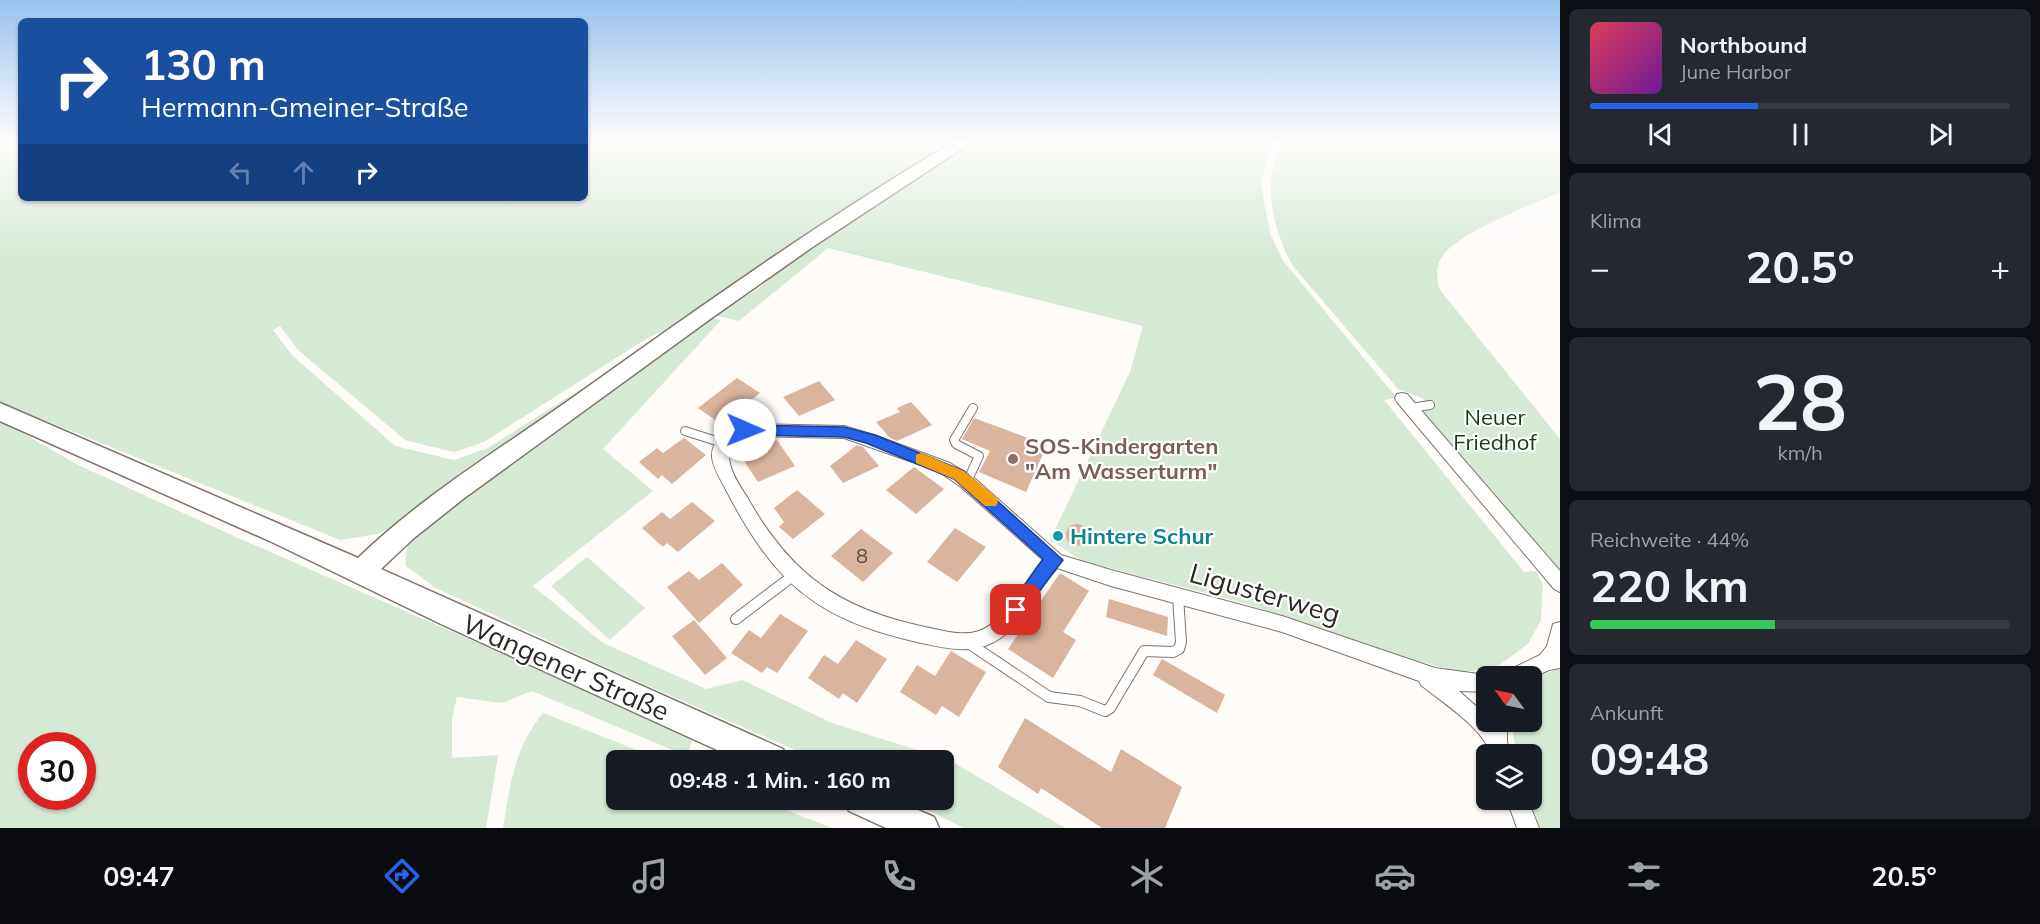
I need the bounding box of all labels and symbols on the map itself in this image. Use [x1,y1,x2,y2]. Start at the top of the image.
position arrow [713,398,777,462]
park label: Neuer Friedhof [1453,403,1537,456]
place label: SOS-Kindergarten "Am Wasserturm" [1025,432,1218,485]
marker: SOS-Kindergarten "Am Wasserturm" [1006,452,1020,466]
place label: Hintere Schur [1070,522,1214,550]
marker: Hintere Schur [1051,529,1065,543]
house number: 8 [856,543,868,568]
street label: Ligusterweg [1186,555,1344,631]
pin [990,584,1041,635]
street label: Wangener Straße [457,606,675,728]
north arrow [1476,666,1542,732]
speed limit sign: 30 [18,732,96,810]

